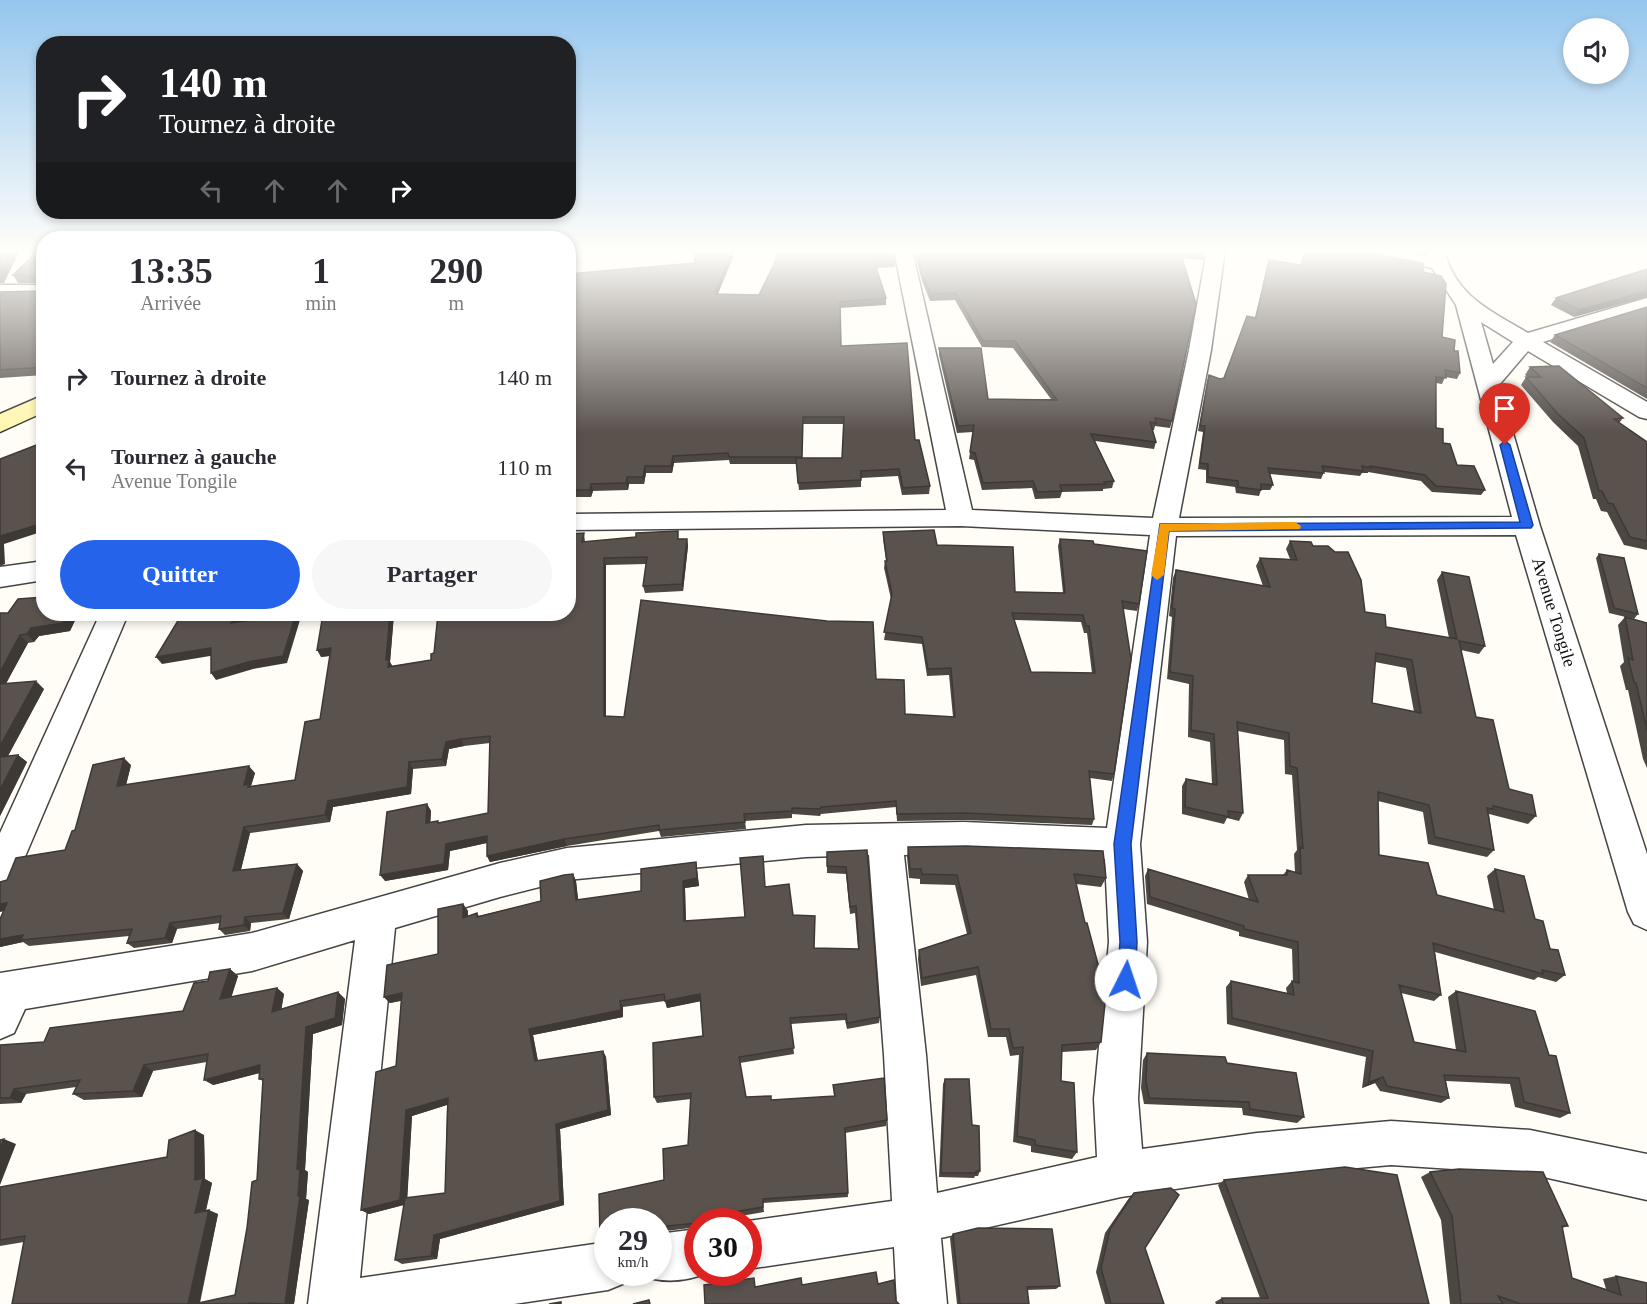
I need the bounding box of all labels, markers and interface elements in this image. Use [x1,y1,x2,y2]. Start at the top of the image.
map controls [1563,18,1629,84]
button: sound [1563,18,1629,84]
icon: right [60,60,138,138]
text: 140 m [159,60,268,106]
text: Tournez à droite [159,109,336,139]
icon: left [195,174,228,207]
icon: ahead [258,174,291,207]
icon: ahead [321,174,354,207]
icon: right [384,174,417,207]
text: 13:35 [129,251,213,291]
text: 1 [312,251,330,291]
text: 290 [429,251,483,291]
text: Arrivée [140,292,201,314]
text: min [305,292,337,314]
text: m [449,292,464,314]
icon: right [60,362,93,395]
text: Tournez à droite [111,365,266,390]
text: 140 m [496,365,552,390]
pin [1479,383,1530,445]
icon: arrive [1488,392,1521,425]
text: Tournez à gauche [111,444,276,469]
icon: left [60,452,93,485]
text: 110 m [497,455,552,480]
text: Avenue Tongile [111,470,237,492]
button: Quitter [60,540,300,609]
button: Partager [312,540,552,609]
street label: Avenue Tongile [1528,555,1580,669]
position arrow [1094,948,1158,1012]
speed limit sign: 30 [684,1208,762,1286]
text: 29 [618,1223,648,1256]
text: km/h [618,1254,648,1270]

